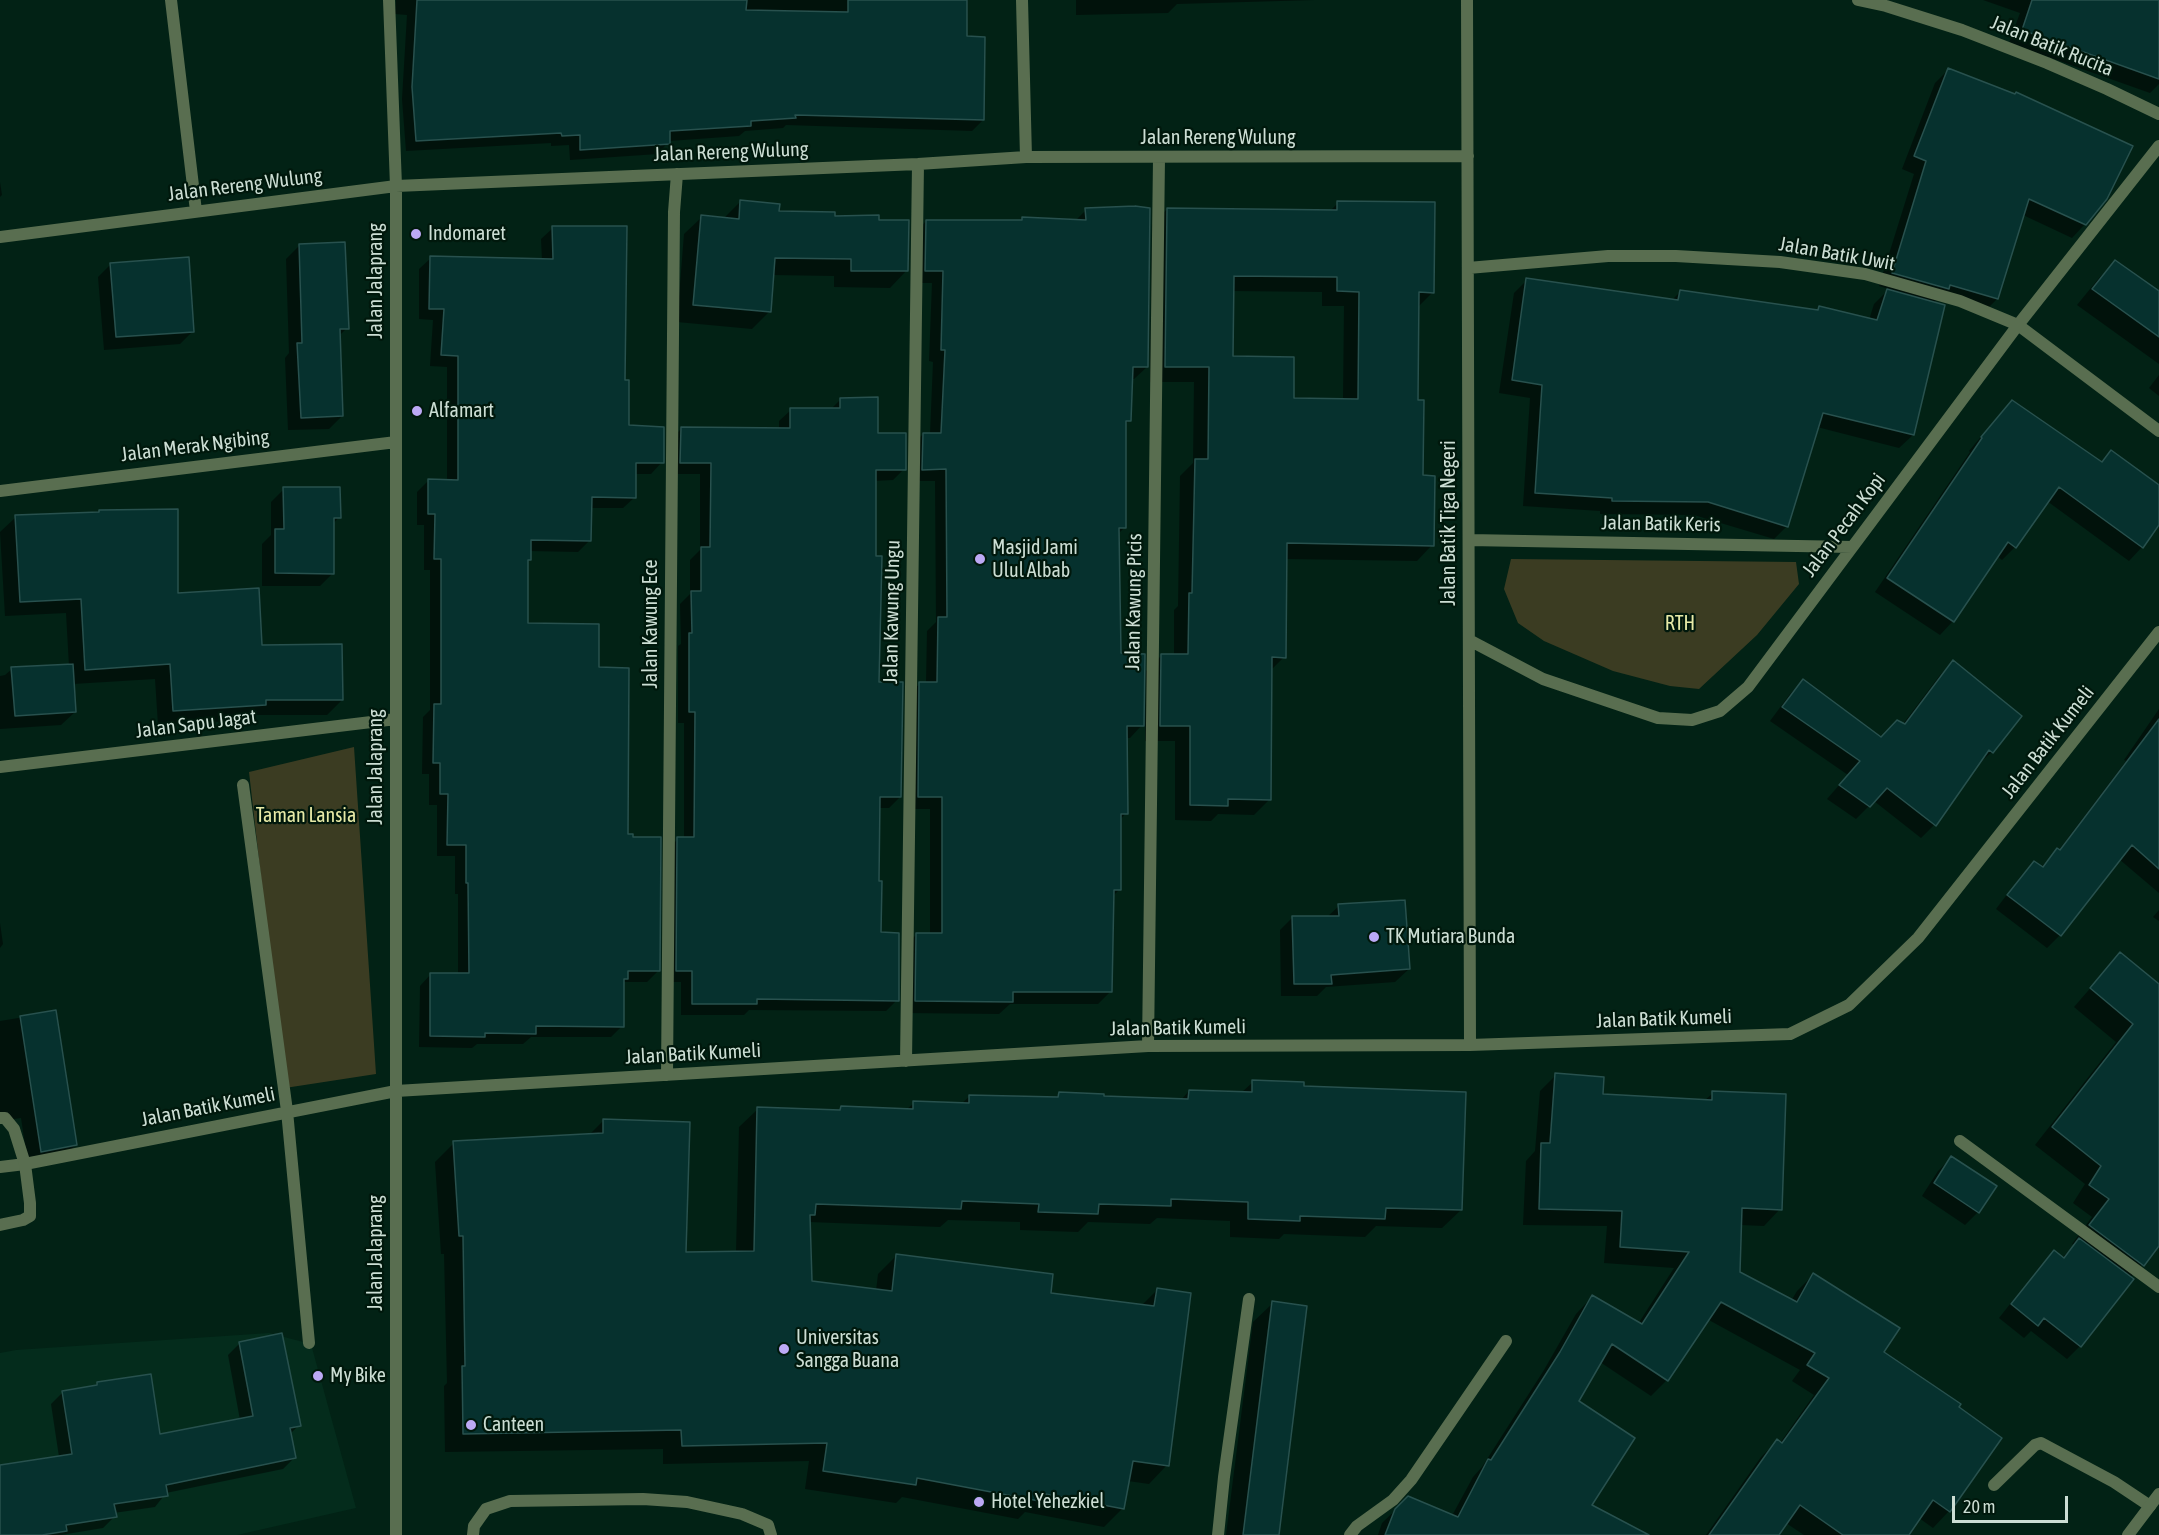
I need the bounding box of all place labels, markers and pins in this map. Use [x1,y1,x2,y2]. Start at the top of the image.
place label: Indomaret [428,222,506,246]
marker: Indomaret [409,227,423,241]
place label: Alfamart [429,399,494,423]
marker: Alfamart [410,404,424,418]
place label: Masjid Jami Ulul Albab [992,536,1078,583]
marker: Masjid Jami Ulul Albab [973,552,987,566]
place label: TK Mutiara Bunda [1386,925,1515,949]
marker: TK Mutiara Bunda [1367,930,1381,944]
place label: Universitas Sangga Buana [796,1326,899,1373]
marker: Universitas Sangga Buana [777,1342,791,1356]
place label: My Bike [330,1364,386,1388]
marker: My Bike [311,1369,325,1383]
place label: Canteen [483,1413,544,1437]
marker: Canteen [464,1418,478,1432]
place label: Hotel Yehezkiel [991,1490,1105,1514]
marker: Hotel Yehezkiel [972,1495,986,1509]

